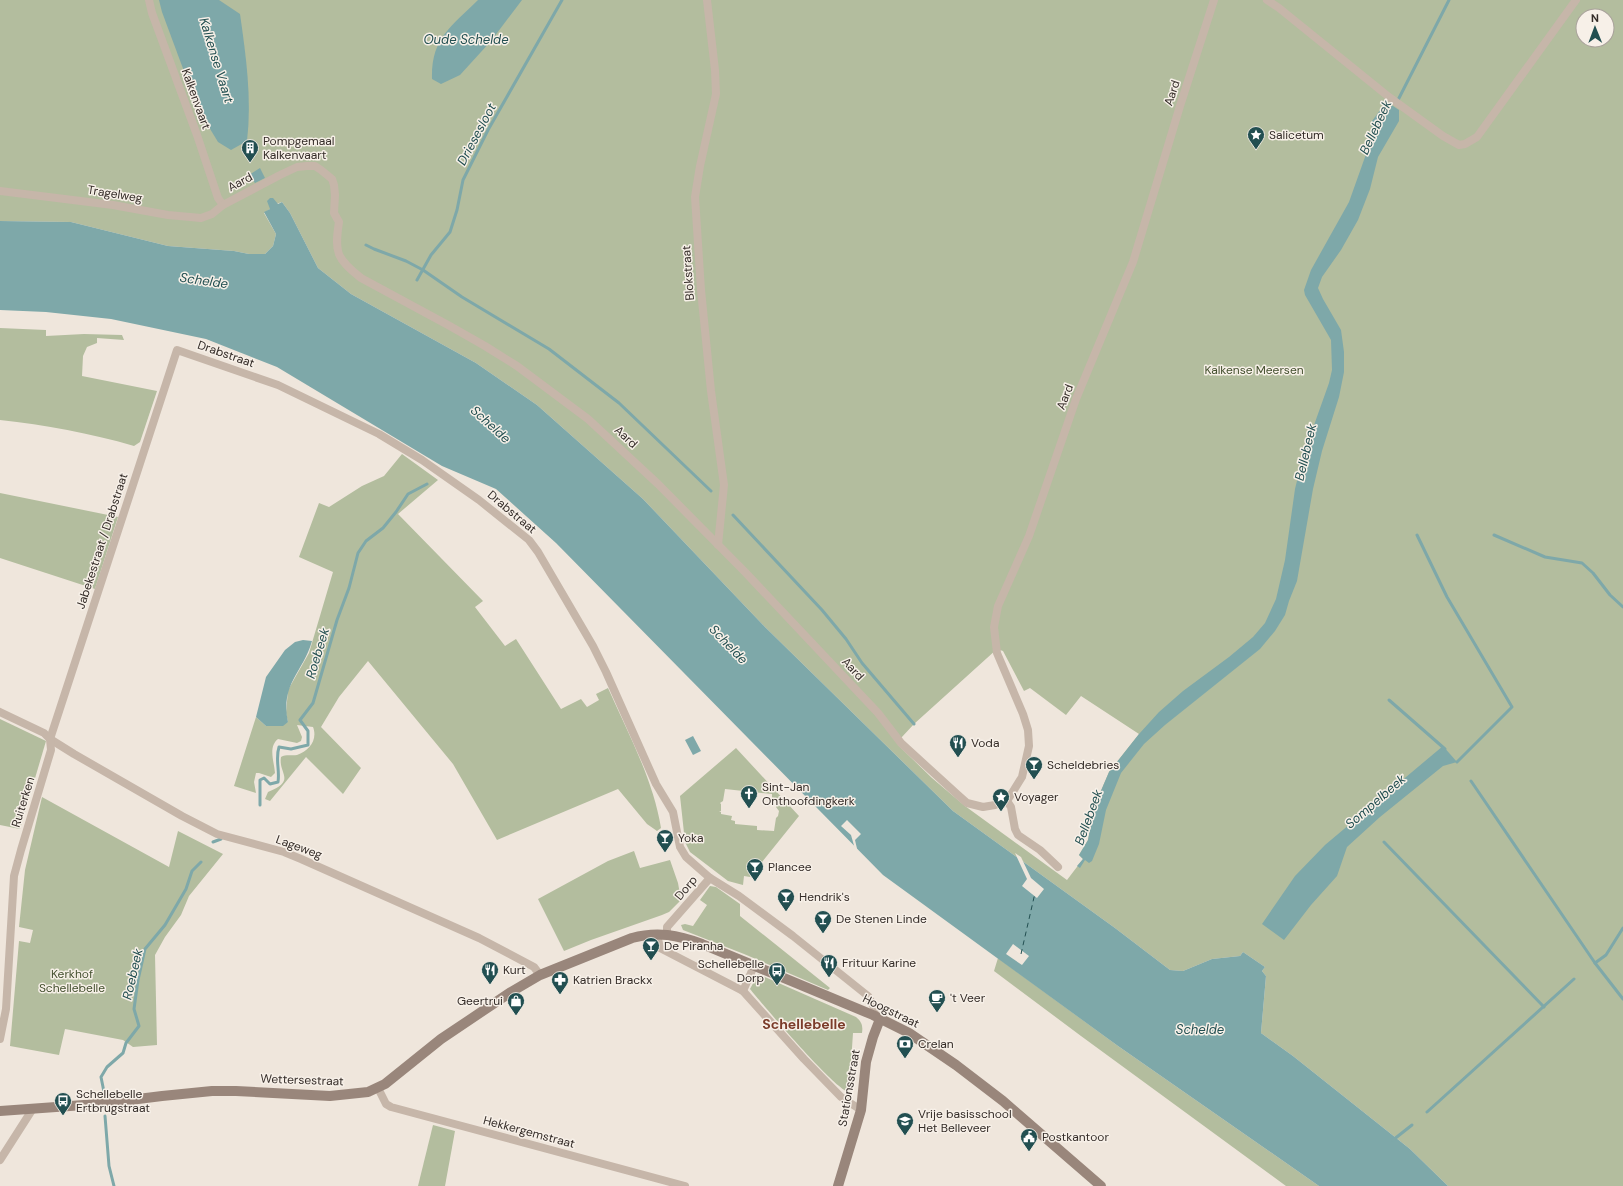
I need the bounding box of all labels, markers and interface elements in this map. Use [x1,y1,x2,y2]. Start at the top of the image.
north arrow [1575,8,1615,48]
text: N [1591,11,1599,25]
water label: Kalkense Vaart [195,15,238,106]
water label: Oude Schelde [423,31,509,48]
street label: Kalkenvaart [178,66,214,132]
street label: Aard [1160,78,1184,108]
water label: Bellebeek [1355,97,1396,157]
water label: Driesesloot [453,99,500,168]
place icon: Salicetum [1246,125,1266,150]
place label: Salicetum [1269,127,1324,143]
place label: Pompgemaal Kalkenvaart [263,133,334,163]
building icon: Pompgemaal Kalkenvaart [240,138,260,163]
street label: Aard [225,169,255,195]
street label: Tragelweg [86,182,144,206]
street label: Blokstraat [678,245,698,301]
water label: Schelde [179,269,229,292]
street label: Drabstraat [195,337,257,371]
park label: Kalkense Meersen [1204,362,1304,378]
street label: Aard [1053,382,1077,412]
water label: Schelde [467,402,514,447]
street label: Aard [611,422,641,452]
water label: Bellebeek [1291,422,1320,482]
street label: Jabekestraat / Drabstraat [72,471,132,611]
street label: Drabstraat [484,487,540,537]
water label: Schelde [706,621,752,668]
water label: Roebeek [302,625,333,681]
street label: Aard [838,654,868,684]
restaurant icon: Voda [948,733,968,758]
place label: Voda [971,735,999,751]
bar icon: Scheldebries [1024,755,1044,780]
place label: Scheldebries [1047,757,1119,773]
water label: Sompelbeek [1342,770,1409,832]
street label: Ruiterken [8,775,38,829]
place label: Sint-Jan Onthoofdingkerk [762,779,855,809]
church icon: Sint-Jan Onthoofdingkerk [739,784,759,809]
place icon: Voyager [991,787,1011,812]
water label: Bellebeek [1071,787,1107,847]
place label: Voyager [1014,789,1059,805]
bar icon: Yoka [655,828,675,853]
place label: Yoka [678,830,704,846]
street label: Lageweg [274,831,325,863]
bar icon: Plancee [745,857,765,882]
place label: Plancee [768,859,812,875]
street label: Dorp [671,872,701,904]
bar icon: Hendrik's [776,887,796,912]
place label: Hendrik's [799,889,850,905]
bar icon: De Stenen Linde [813,909,833,934]
place label: De Stenen Linde [836,911,927,927]
bar icon: De Piranha [641,936,661,961]
place label: De Piranha [664,938,723,954]
water label: Roebeek [118,946,147,1001]
restaurant icon: Frituur Karine [819,953,839,978]
place label: Frituur Karine [842,955,916,971]
place label: Schellebelle Dorp [698,956,764,986]
restaurant icon: Kurt [480,960,500,985]
bus stop icon: Schellebelle Dorp [767,961,787,986]
place label: Kurt [503,962,526,978]
park label: Kerkhof Schellebelle [39,966,105,996]
pharmacy icon: Katrien Brackx [550,970,570,995]
place label: Katrien Brackx [573,972,652,988]
cafe icon: 't Veer [927,988,947,1013]
street label: Hoogstraat [860,990,922,1032]
place label: 't Veer [950,990,986,1006]
shop icon: Geertrui [506,991,526,1016]
place label: Geertrui [457,993,503,1009]
district label: Schellebelle [762,1015,846,1033]
water label: Schelde [1176,1021,1224,1038]
bank icon: Crelan [895,1034,915,1059]
place label: Crelan [918,1036,954,1052]
street label: Stationsstraat [834,1048,864,1128]
street label: Wettersestraat [260,1071,344,1089]
place label: Schellebelle Ertbrugstraat [76,1086,150,1116]
bus stop icon: Schellebelle Ertbrugstraat [53,1091,73,1116]
place label: Vrije basisschool Het Belleveer [918,1106,1012,1136]
school or university icon: Vrije basisschool Het Belleveer [895,1111,915,1136]
street label: Hekkergemstraat [481,1112,577,1152]
public building icon: Postkantoor [1019,1127,1039,1152]
place label: Postkantoor [1042,1129,1109,1145]

